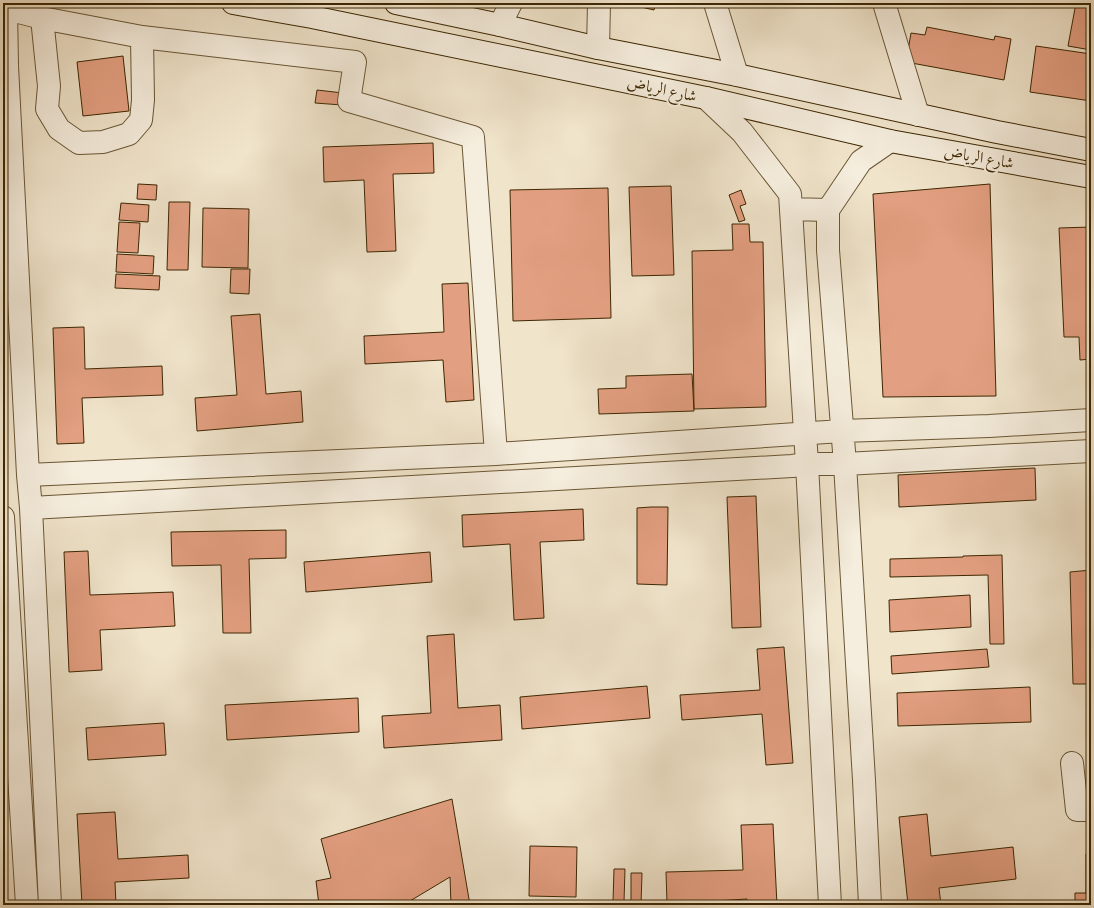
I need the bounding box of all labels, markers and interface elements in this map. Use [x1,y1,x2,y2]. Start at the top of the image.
street label: شارع الرياض [625,71,699,110]
street label: شارع الرياض [942,141,1016,176]

